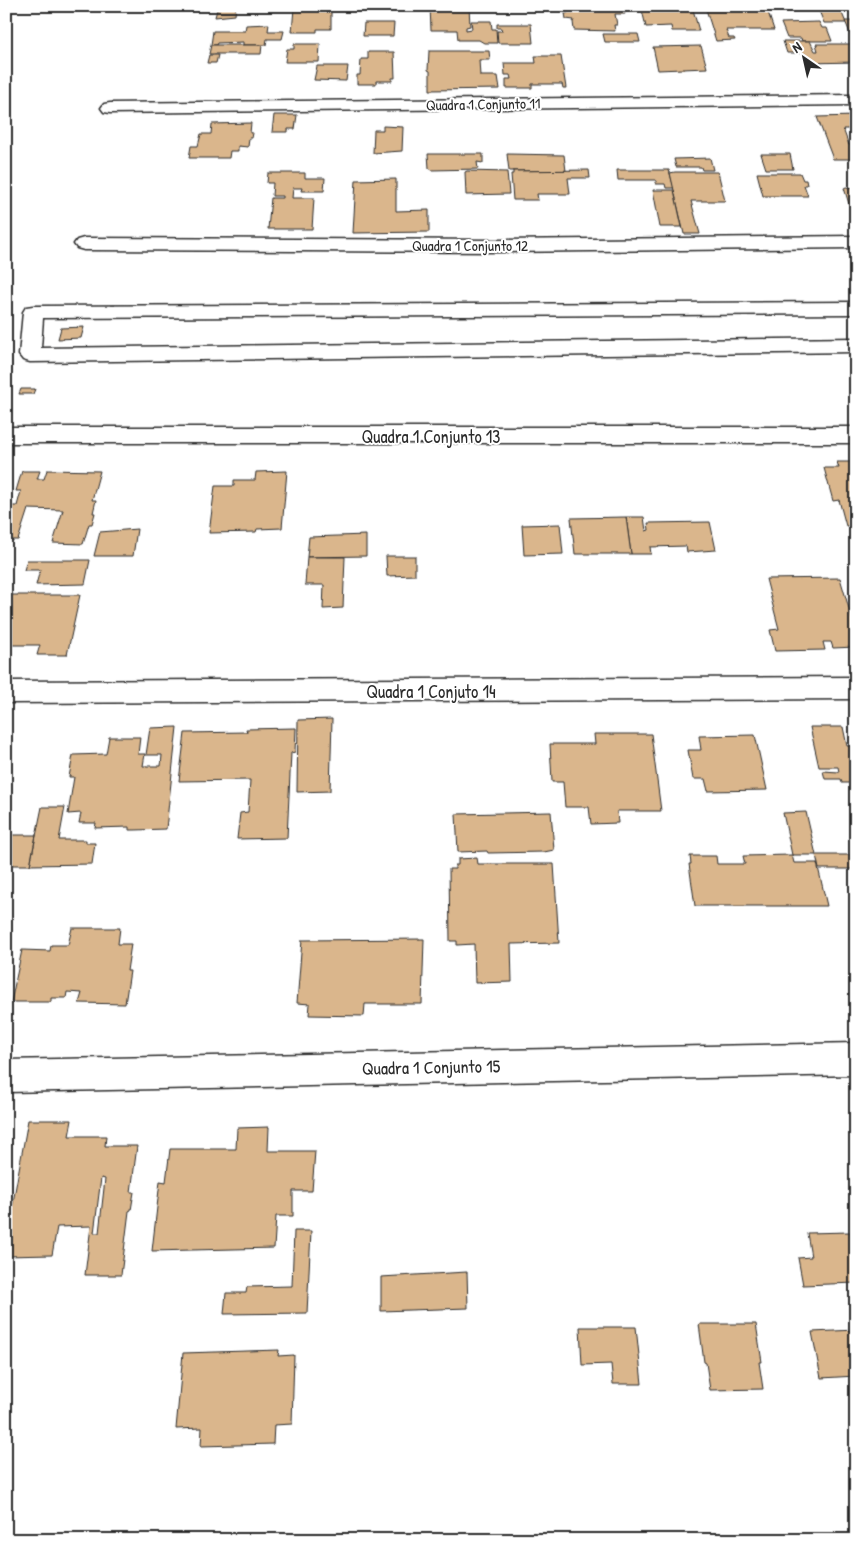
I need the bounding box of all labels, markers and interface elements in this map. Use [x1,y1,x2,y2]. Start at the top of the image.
north arrow [780,32,830,82]
text: N [788,37,805,57]
street label: Quadra 1 Conjunto 11 [426,93,540,115]
street label: Quadra 1 Conjunto 12 [412,235,528,256]
street label: Quadra 1 Conjunto 13 [362,424,500,449]
street label: Quadra 1 Conjuto 14 [366,679,496,704]
street label: Quadra 1 Conjunto 15 [362,1053,501,1081]

